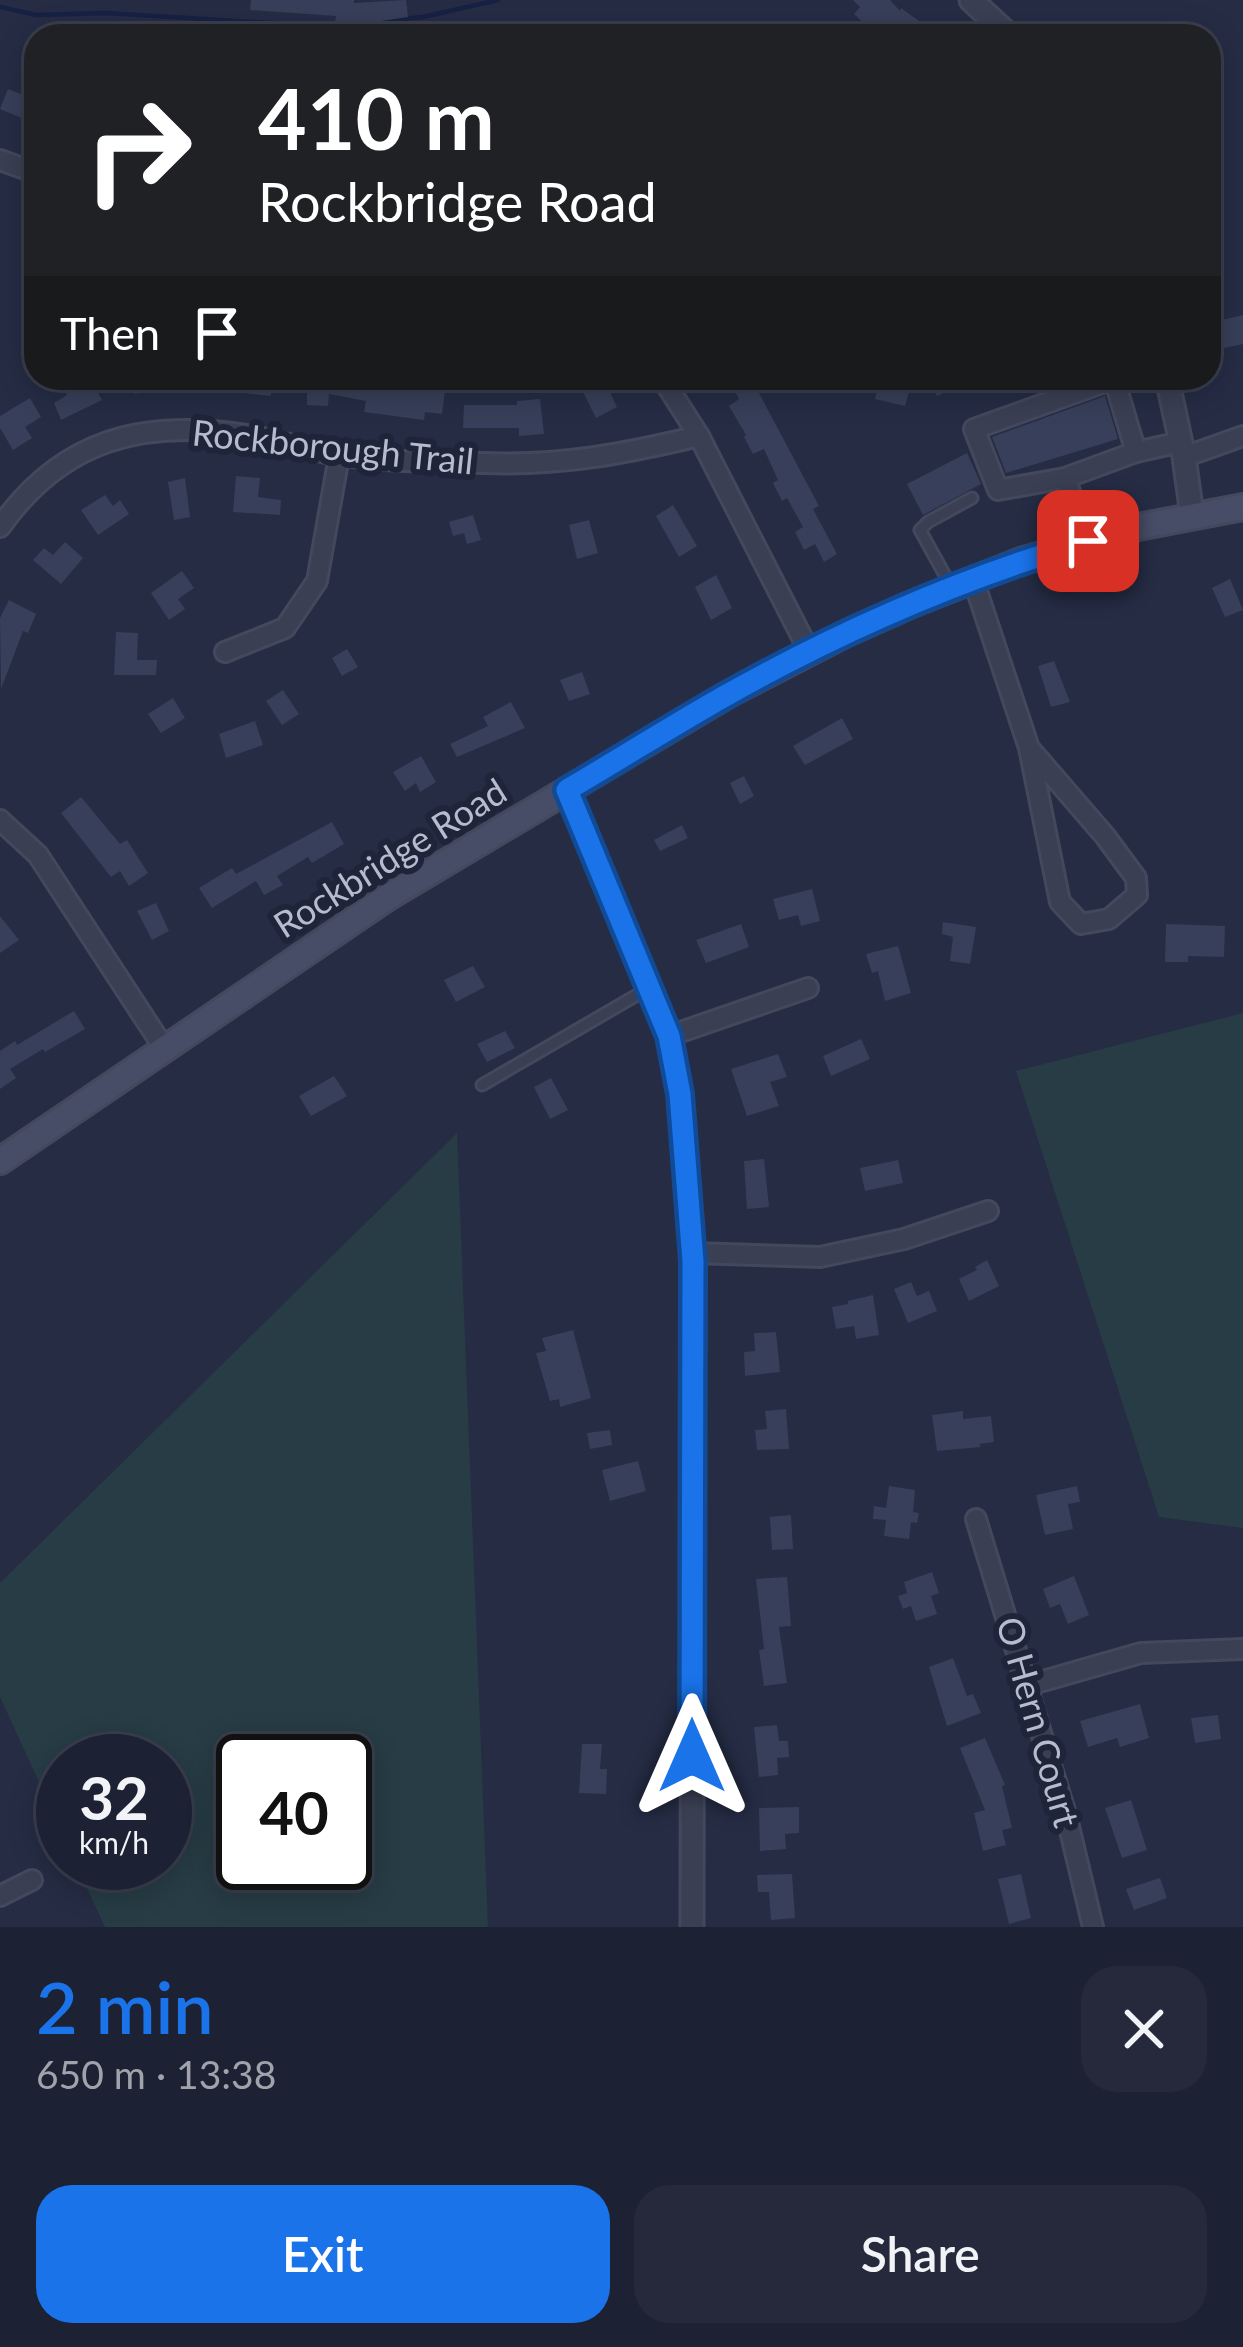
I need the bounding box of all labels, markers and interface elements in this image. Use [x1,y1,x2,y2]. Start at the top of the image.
text: 410 m [258,67,495,168]
icon: right [60,72,216,228]
text: Rockbridge Road [258,169,657,234]
icon: arrive [184,300,250,366]
text: Then [60,306,160,360]
street label: Rockborough Trail [190,409,476,483]
pin [1037,490,1139,592]
icon: arrive [1055,508,1121,574]
street label: Rockbridge Road [265,768,514,946]
street label: O Hern Court [988,1612,1090,1832]
position arrow [629,1693,755,1819]
speed limit sign: 40 [216,1734,372,1890]
text: 32 [79,1761,149,1833]
text: km/h [79,1824,149,1860]
text: 2 min [36,1963,214,2049]
button: close [1081,1966,1207,2092]
text: 650 m · 13:38 [36,2051,276,2097]
button: Exit [36,2185,610,2323]
button: Share [634,2185,1207,2323]

